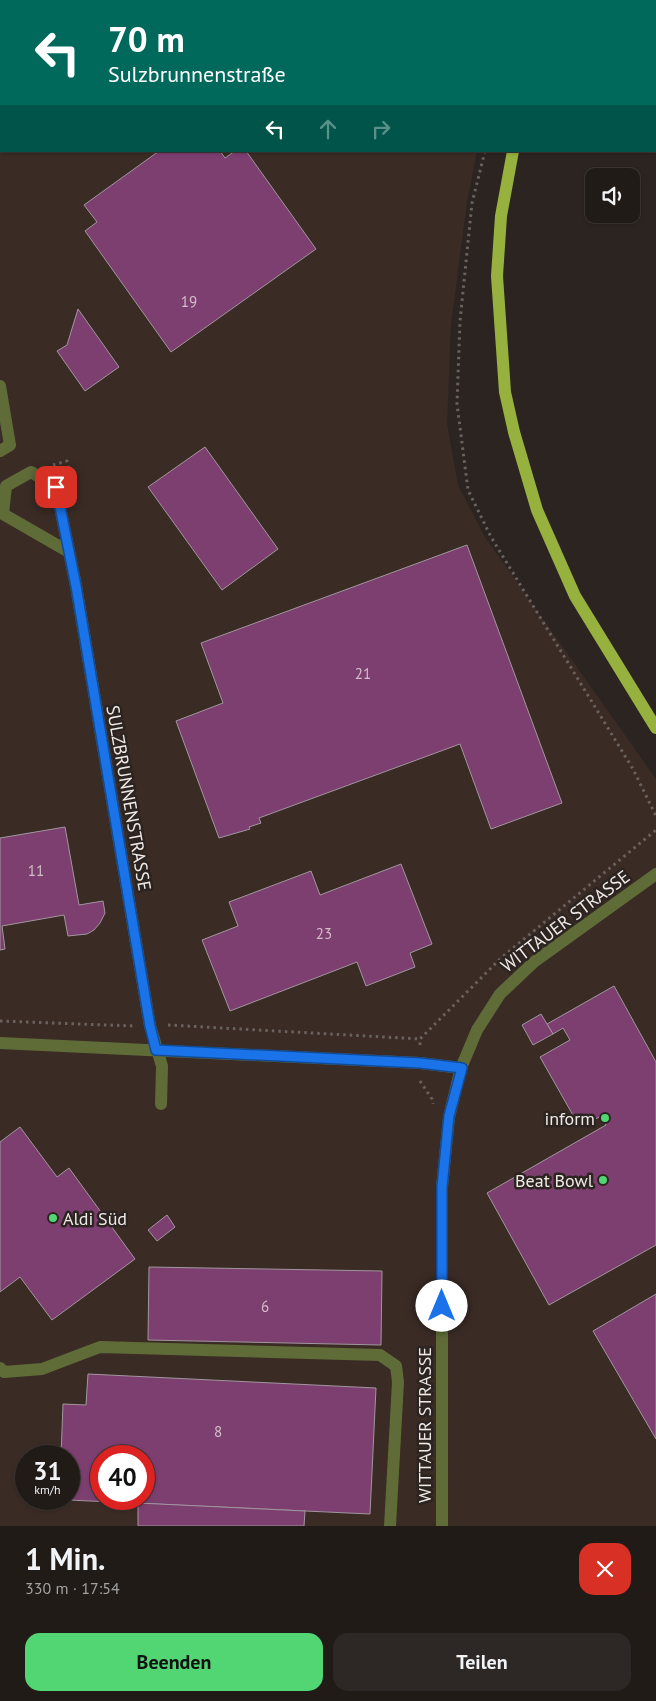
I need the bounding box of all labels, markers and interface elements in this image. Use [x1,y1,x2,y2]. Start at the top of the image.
text: 70 m [108,16,185,62]
icon: left [25,20,90,85]
text: Sulzbrunnenstraße [108,60,286,88]
icon: left [261,115,289,143]
icon: ahead [314,115,342,143]
icon: right [367,115,395,143]
map controls [585,168,640,223]
button: sound [585,168,640,223]
house number: 19 [181,292,197,311]
pin [35,466,77,508]
icon: arrive [42,473,70,501]
house number: 21 [355,664,371,683]
street label: SULZBRUNNENSTRASSE [101,703,157,893]
house number: 11 [28,861,44,880]
street label: WITTAUER STRASSE [496,865,634,977]
house number: 23 [316,924,332,943]
place label: inform [544,1107,595,1130]
marker: inform [599,1112,611,1124]
place label: Beat Bowl [515,1169,594,1192]
marker: Beat Bowl [597,1174,609,1186]
place label: Aldi Süd [63,1207,127,1230]
marker: Aldi Süd [47,1212,59,1224]
position arrow [415,1279,467,1331]
house number: 6 [261,1297,269,1316]
street label: WITTAUER STRASSE [413,1347,436,1503]
house number: 8 [214,1422,222,1441]
speed limit sign: 40 [90,1445,155,1510]
text: 31 [33,1455,62,1487]
text: km/h [34,1482,61,1497]
text: 1 Min. [25,1539,105,1578]
button: close [579,1543,631,1595]
text: 330 m · 17:54 [25,1578,120,1598]
button: Beenden [25,1633,323,1691]
button: Teilen [333,1633,631,1691]

